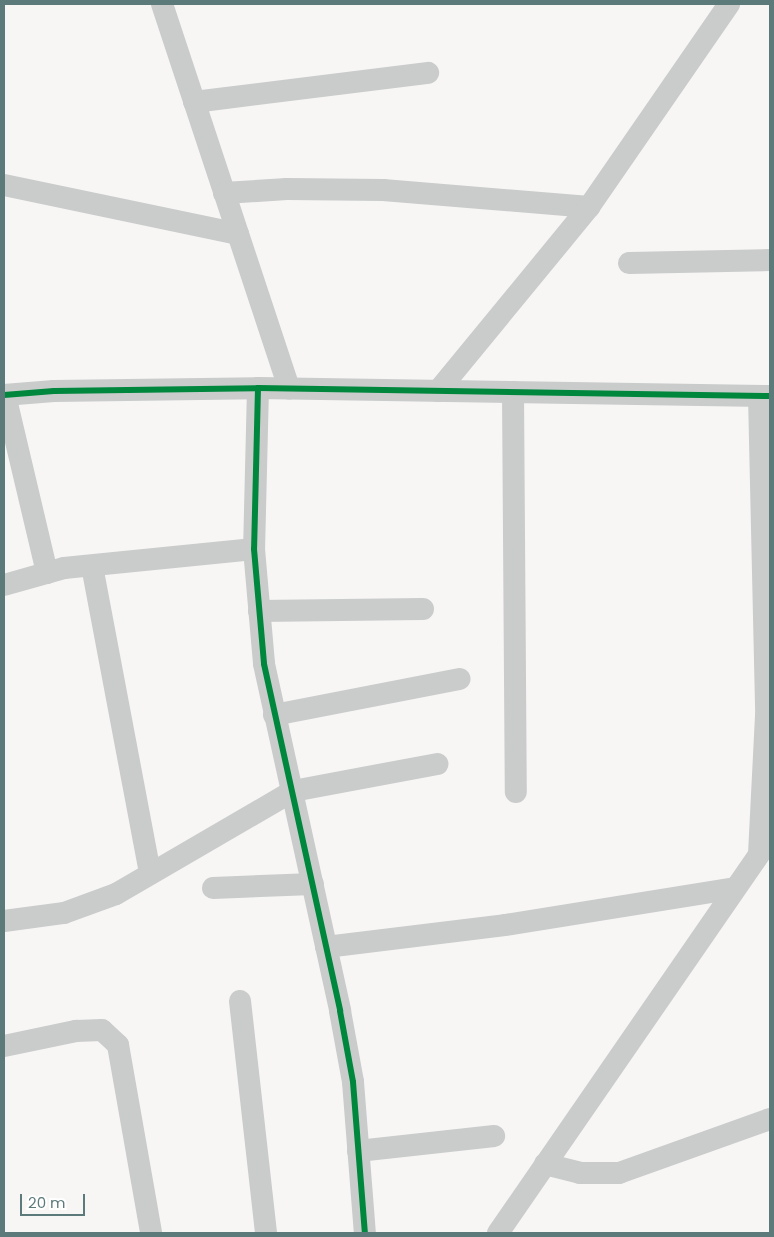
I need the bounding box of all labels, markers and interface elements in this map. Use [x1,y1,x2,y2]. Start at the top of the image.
scale bar [22,1184,88,1216]
text: 20 m [28,1192,66,1213]

